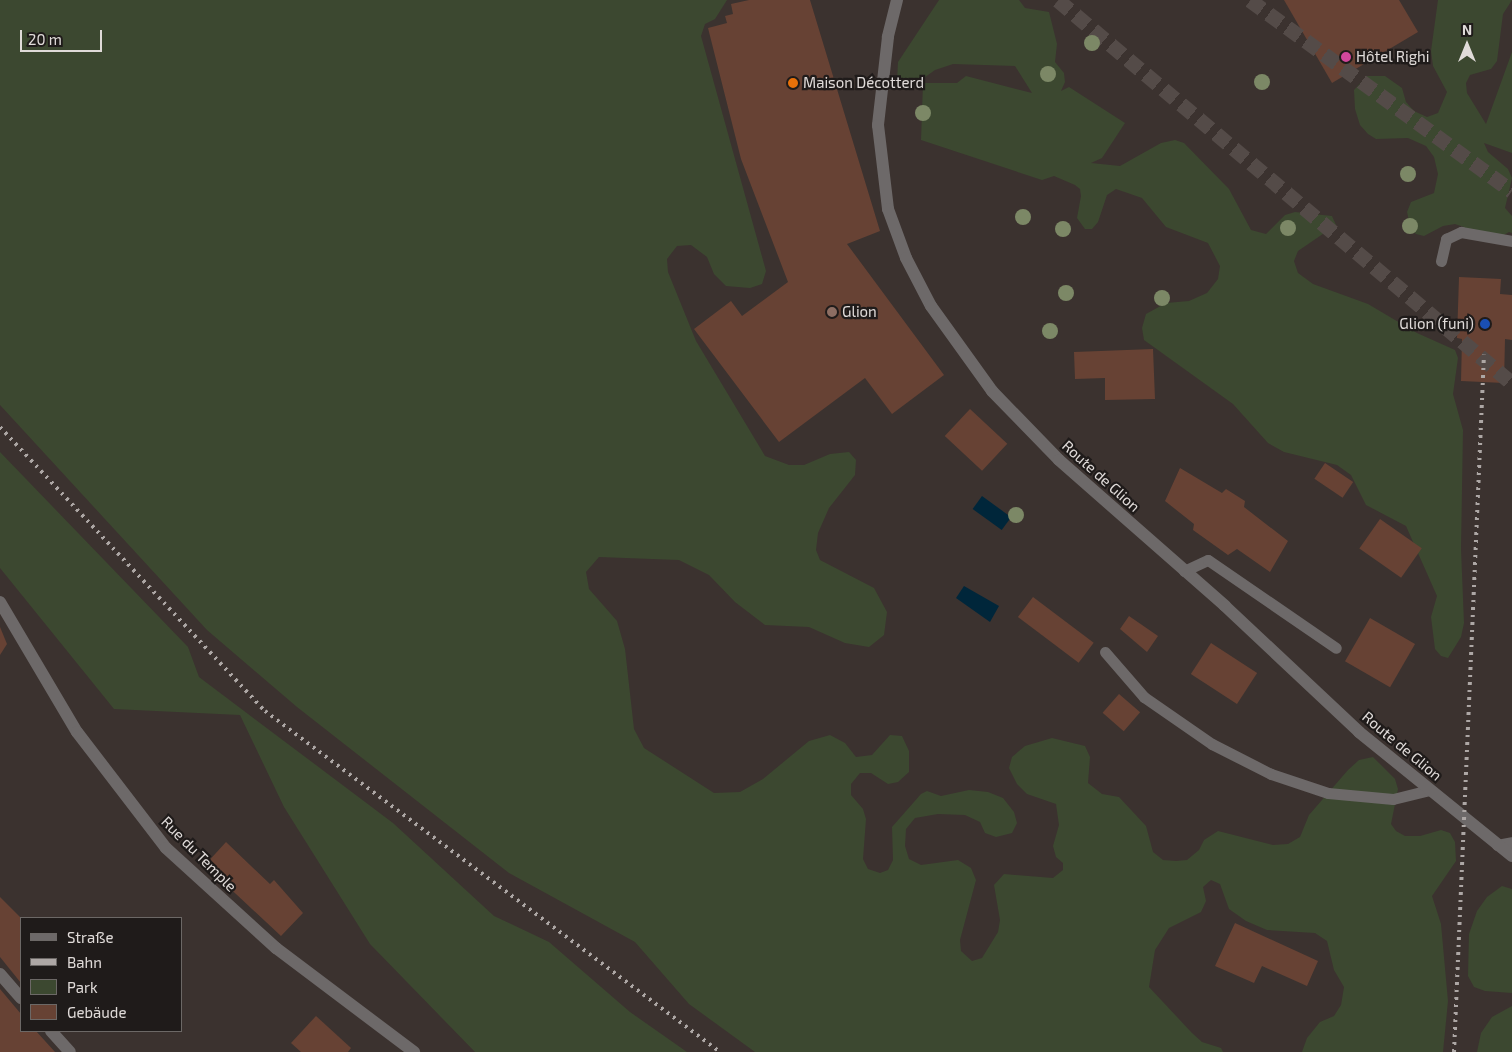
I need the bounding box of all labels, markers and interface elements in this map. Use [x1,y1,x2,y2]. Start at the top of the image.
scale bar [22,20,105,52]
north arrow [1442,20,1492,70]
text: N [1462,21,1472,38]
text: 20 m [28,30,62,48]
place label: Hôtel Righi [1356,48,1430,66]
marker: Hôtel Righi [1340,51,1352,63]
place label: Maison Décotterd [803,74,924,92]
marker: Maison Décotterd [787,77,799,89]
place label: Glion [842,303,877,321]
marker: Glion [826,306,838,318]
place label: Glion (funi) [1399,315,1474,333]
marker: Glion (funi) [1478,317,1492,331]
street label: Route de Glion [1058,436,1144,516]
street label: Route de Glion [1359,708,1445,784]
street label: Rue du Temple [158,813,240,895]
legend [20,917,182,1032]
text: Straße [67,928,113,946]
text: Bahn [67,953,102,971]
text: Park [67,978,98,996]
text: Gebäude [67,1003,126,1021]

